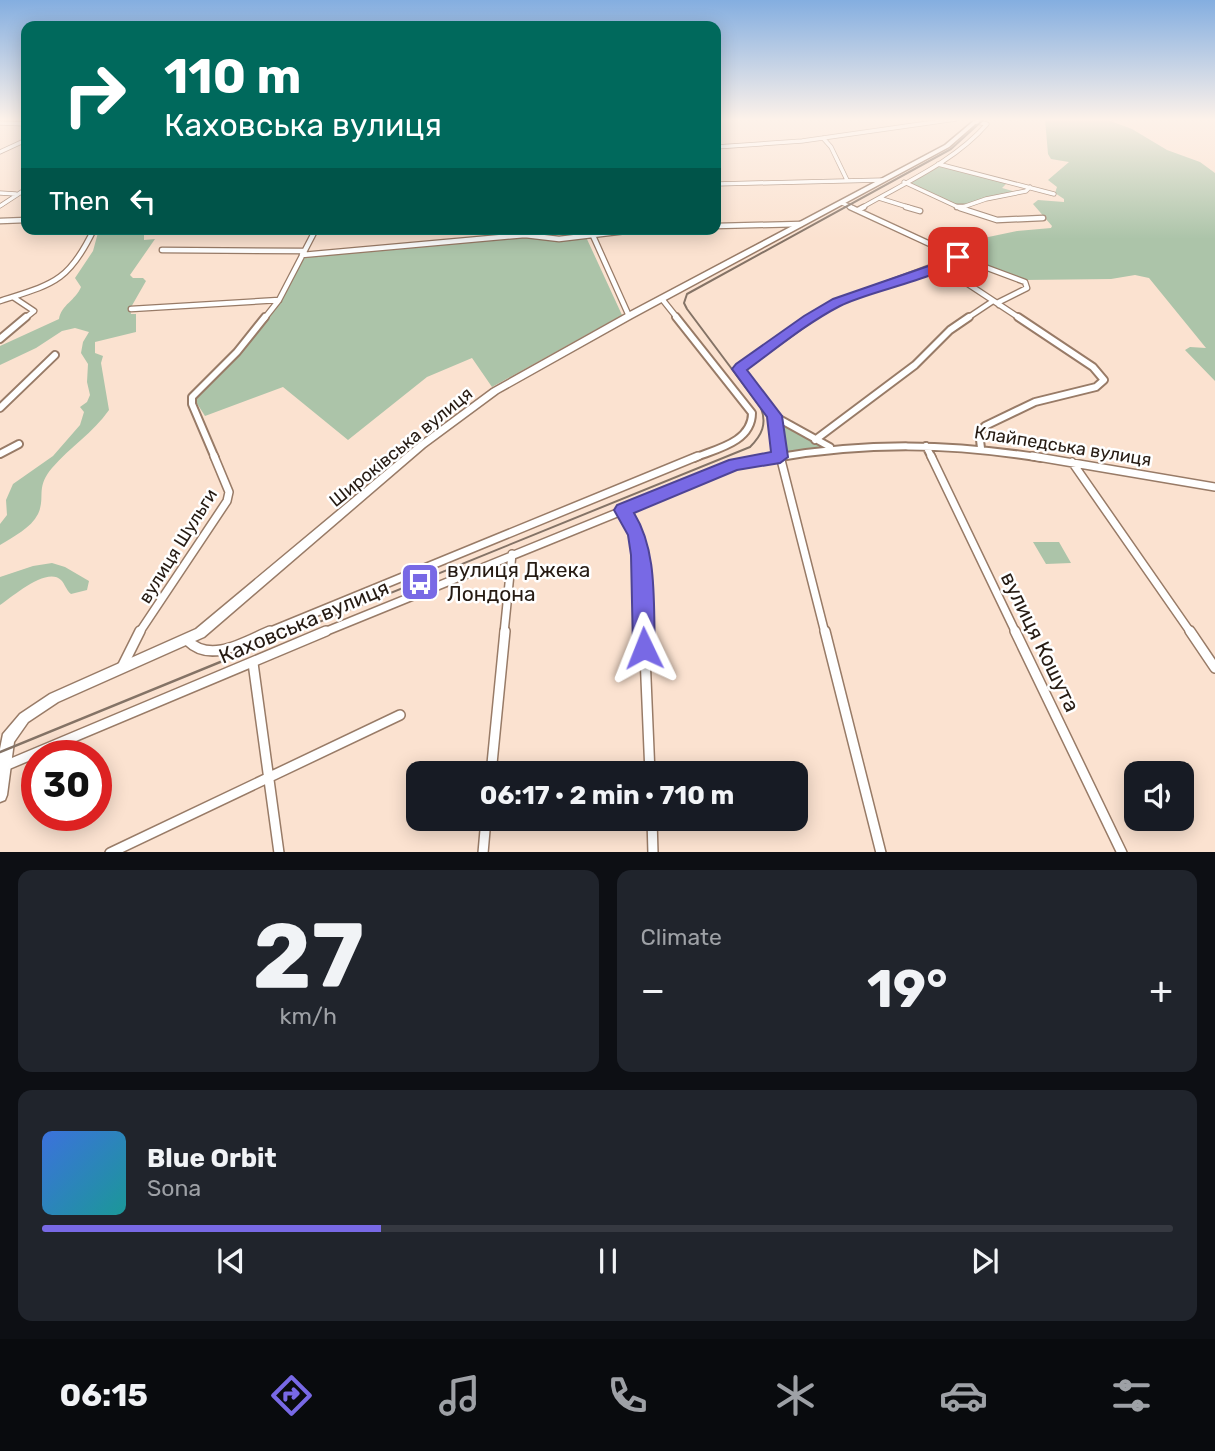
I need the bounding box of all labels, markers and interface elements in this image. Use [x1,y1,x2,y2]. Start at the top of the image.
text: 110 m [164,47,301,105]
icon: right [49,49,140,140]
text: Каховська вулиця [164,106,442,144]
icon: left [124,182,162,220]
text: Then [49,186,110,217]
pin [928,227,988,287]
icon: arrive [939,238,977,276]
street label: Широківська вулиця [325,382,477,512]
street label: Клайпедська вулиця [973,421,1153,471]
street label: вулиця Шульги [134,485,222,607]
place label: вулиця Джека Лондона [447,557,590,606]
bus stop icon: вулиця Джека Лондона [399,561,441,603]
street label: вулиця Кошута [996,568,1085,716]
street label: Каховська вулиця [215,574,393,669]
position arrow [607,611,681,685]
speed limit sign: 30 [21,740,112,831]
map controls [1124,761,1194,831]
button: sound [1124,761,1194,831]
text: 06:17 · 2 min · 710 m [480,780,734,811]
text: 27 [253,902,364,1010]
text: Climate [641,923,722,951]
text: 19° [867,958,948,1020]
text: − [641,967,665,1013]
text: + [1149,967,1173,1013]
text: km/h [280,1002,337,1030]
text: Blue Orbit [147,1143,277,1174]
text: Sona [147,1174,201,1202]
icon: previous [212,1242,250,1280]
icon: pause [589,1242,627,1280]
icon: next [966,1242,1004,1280]
icon: directions [267,1371,316,1420]
icon: music [435,1371,484,1420]
icon: phone [603,1371,652,1420]
icon: climate [771,1371,820,1420]
icon: car [939,1371,988,1420]
icon: filters [1107,1371,1156,1420]
text: 06:15 [59,1376,148,1414]

